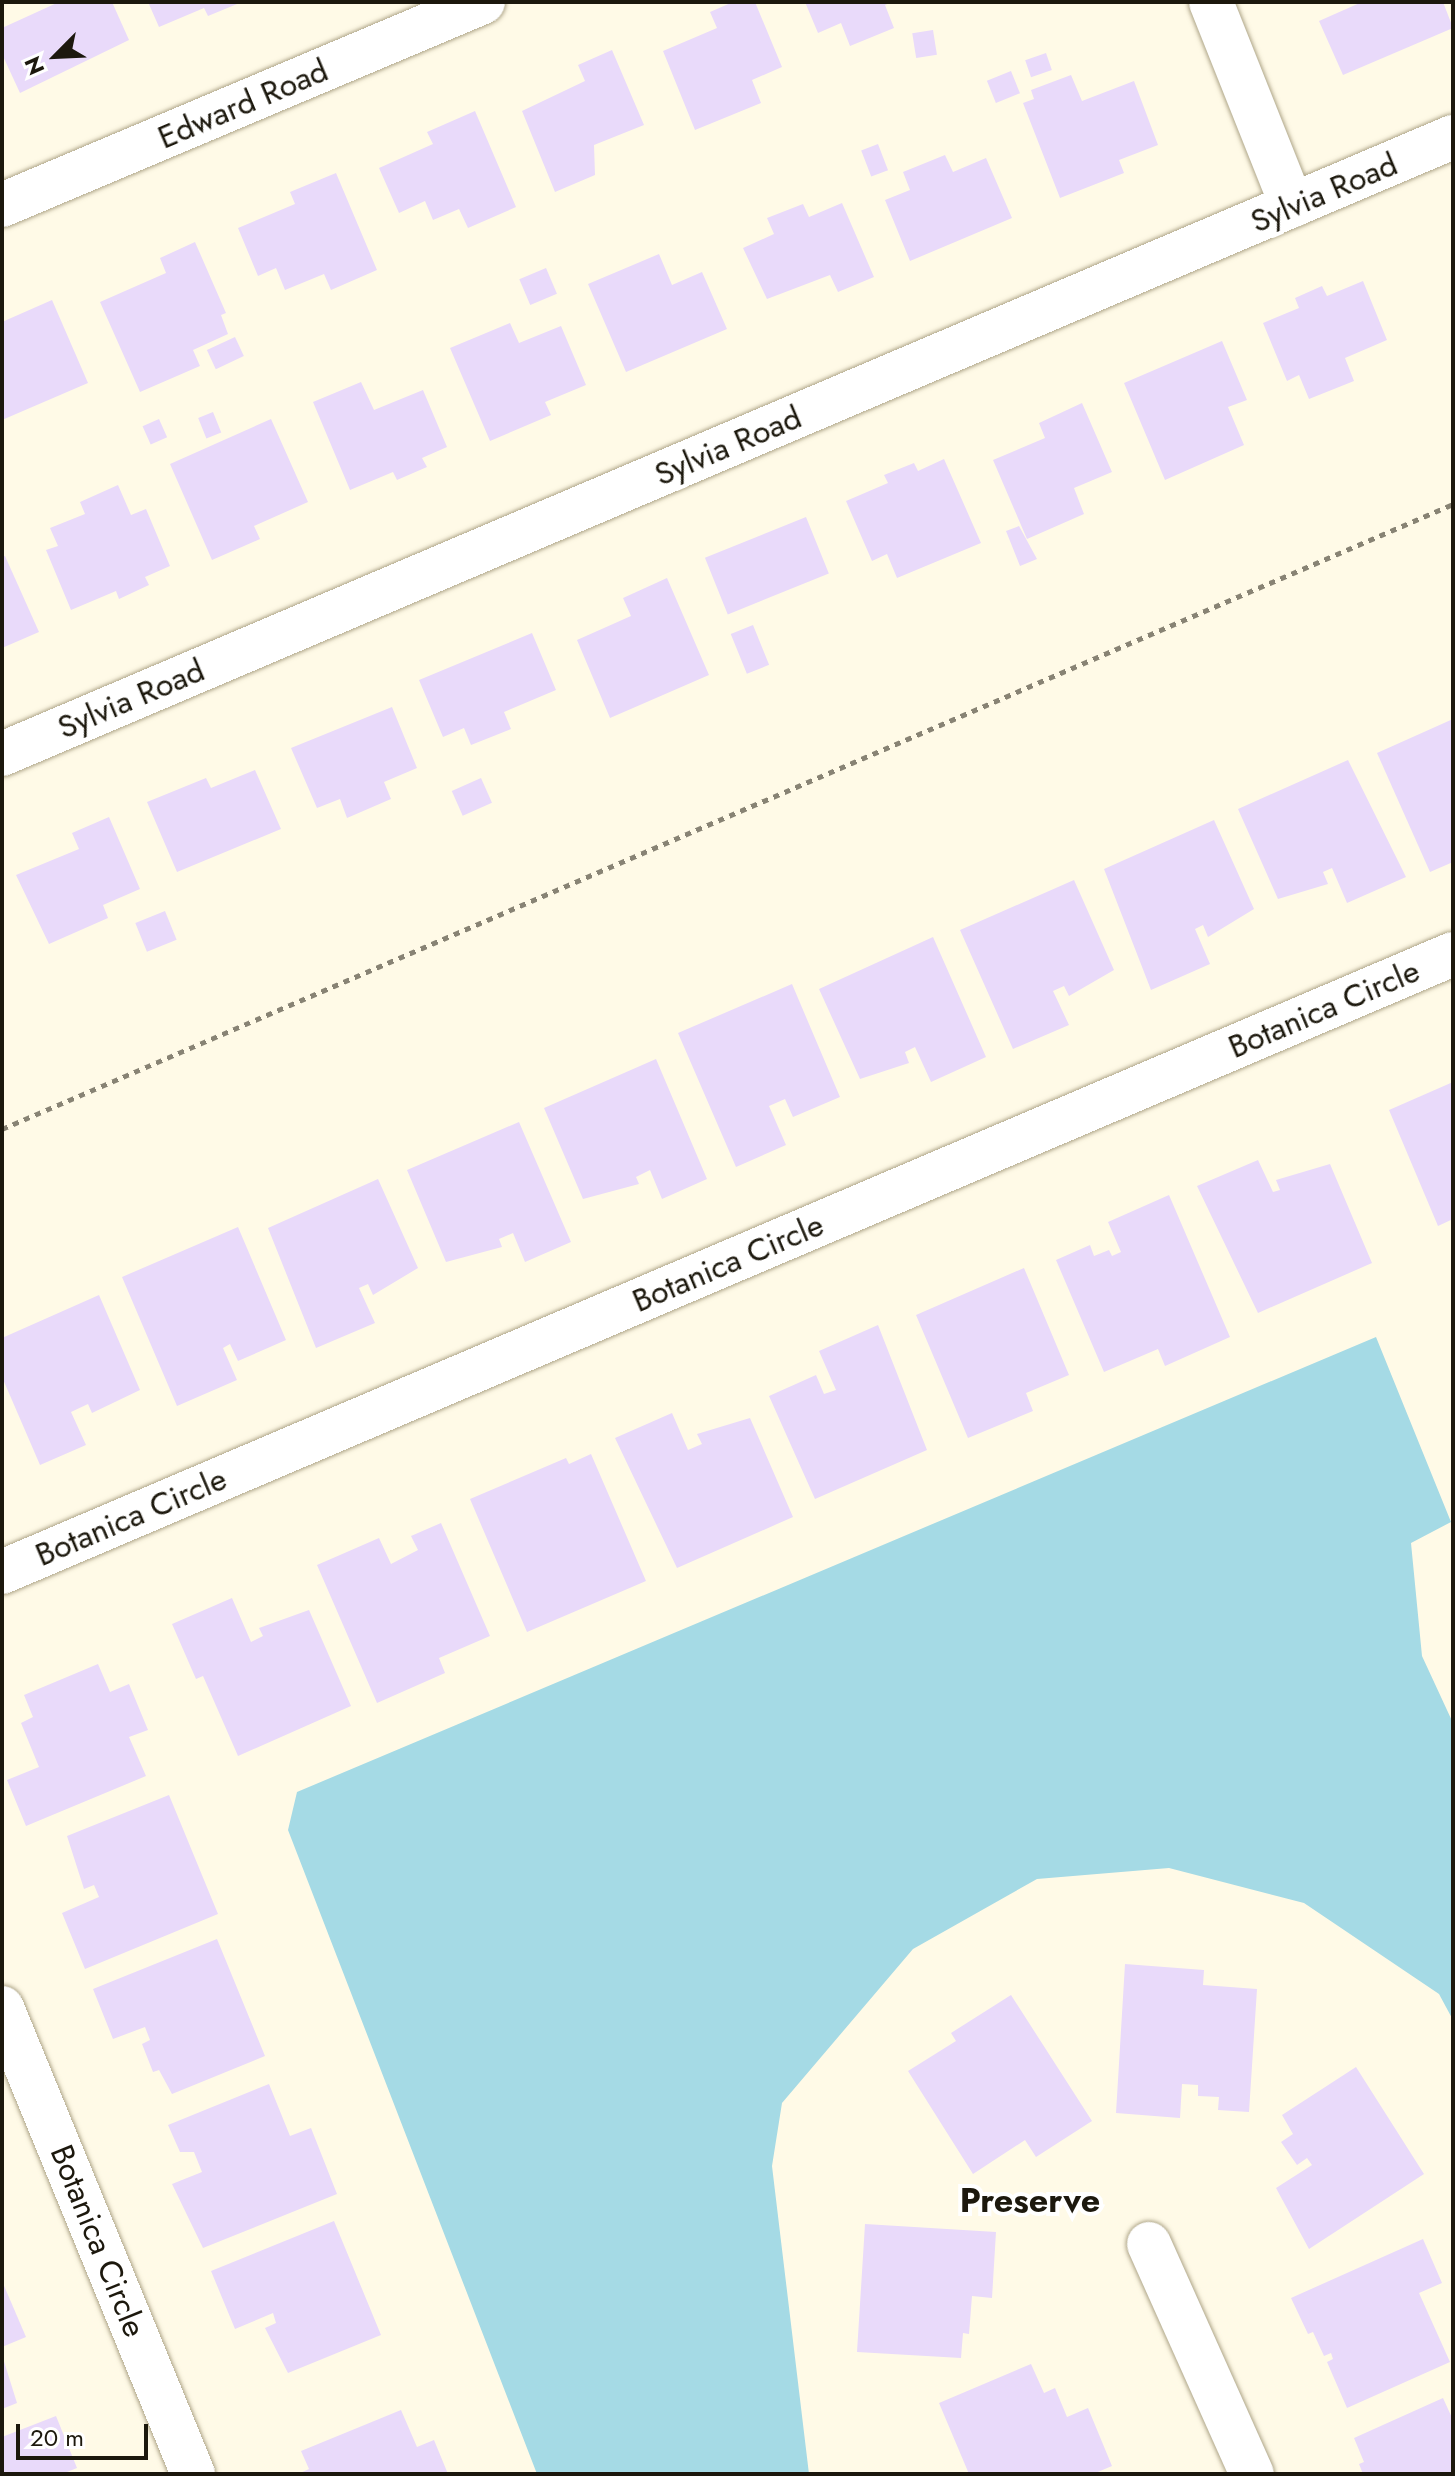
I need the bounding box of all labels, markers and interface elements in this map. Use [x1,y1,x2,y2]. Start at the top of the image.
north arrow [16,16,96,96]
text: N [16,51,52,80]
street label: Edward Road [152,51,334,157]
street label: Sylvia Road [1245,145,1403,241]
street label: Sylvia Road [649,398,807,494]
street label: Sylvia Road [52,651,210,747]
street label: Botanica Circle [1223,952,1425,1066]
street label: Botanica Circle [627,1206,829,1320]
street label: Botanica Circle [30,1460,232,1574]
street label: Botanica Circle [42,2139,154,2343]
district label: Preserve [960,2181,1100,2221]
scale bar [20,2408,152,2458]
text: 20 m [30,2420,84,2455]

